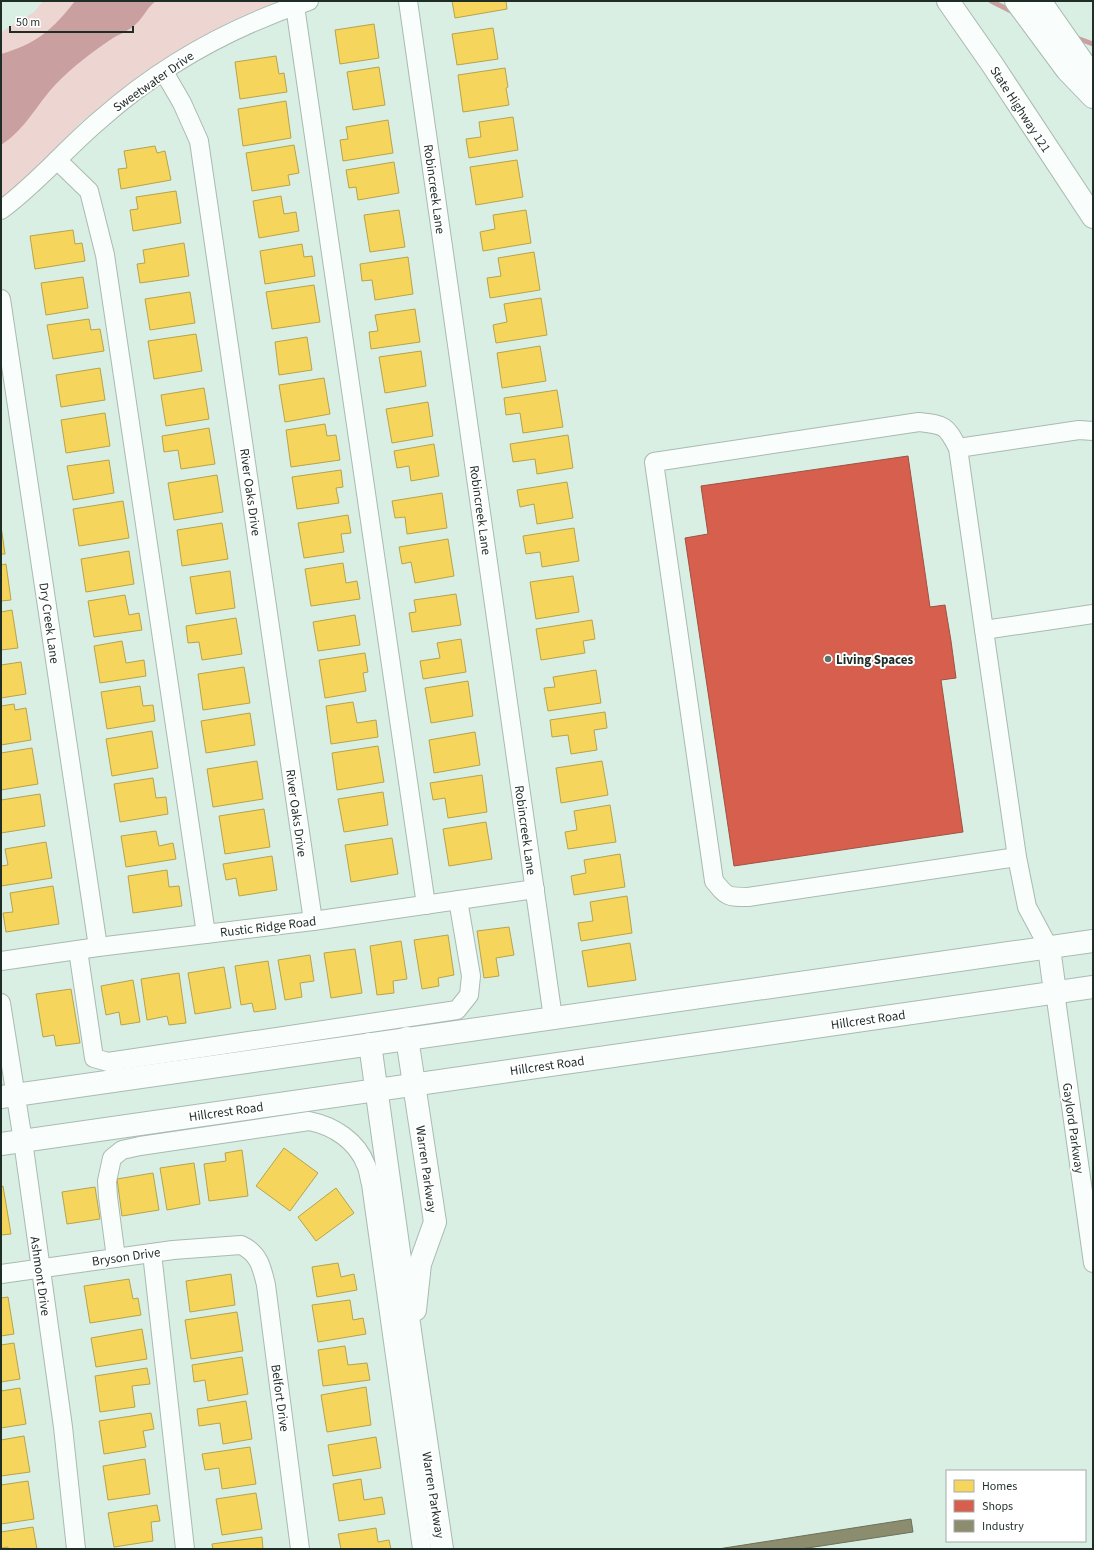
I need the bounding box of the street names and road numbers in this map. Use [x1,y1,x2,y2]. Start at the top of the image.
street label: Sweetwater Drive [110,47,198,116]
street label: State Highway 121 [986,63,1055,156]
street label: Robincreek Lane [419,143,449,235]
street label: River Oaks Drive [235,447,265,537]
street label: Robincreek Lane [465,464,495,556]
street label: Dry Creek Lane [34,581,64,665]
street label: River Oaks Drive [281,768,311,858]
street label: Robincreek Lane [510,784,540,876]
street label: Rustic Ridge Road [219,912,317,942]
street label: Hillcrest Road [830,1006,907,1034]
street label: Hillcrest Road [509,1052,586,1080]
street label: Gaylord Parkway [1058,1082,1088,1175]
street label: Hillcrest Road [188,1098,265,1126]
street label: Warren Parkway [411,1124,441,1214]
street label: Ashmont Drive [26,1235,54,1317]
street label: Bryson Drive [91,1243,162,1271]
street label: Belfort Drive [266,1363,294,1433]
street label: Warren Parkway [417,1450,449,1540]

